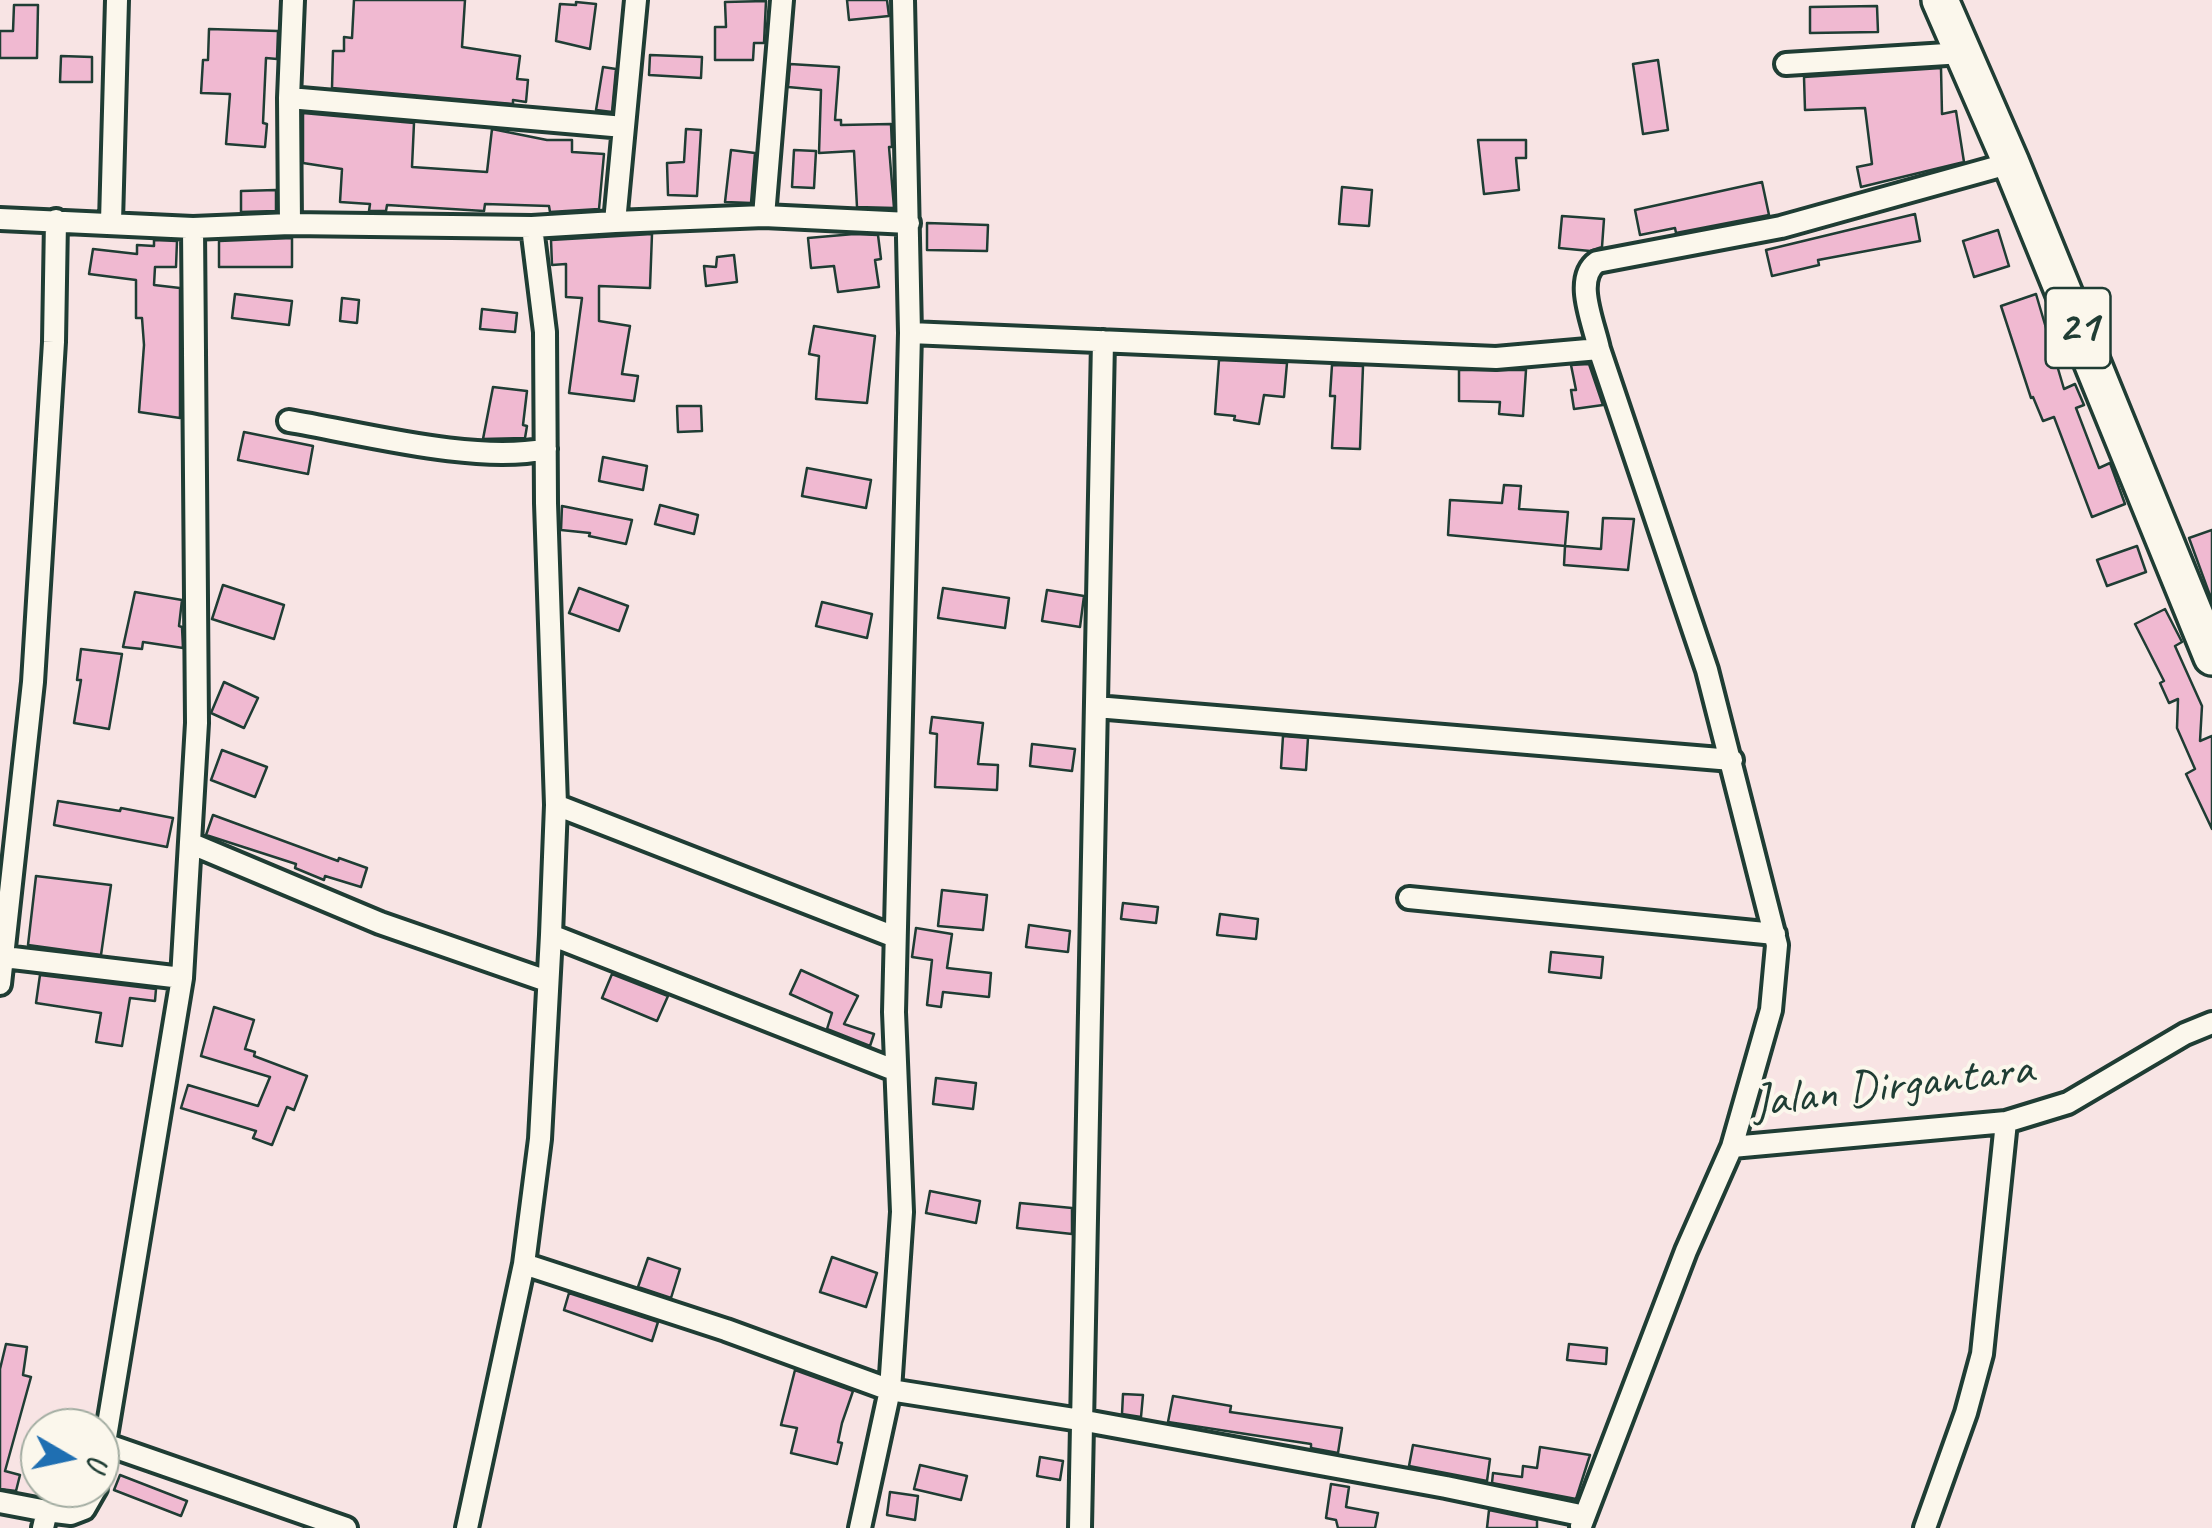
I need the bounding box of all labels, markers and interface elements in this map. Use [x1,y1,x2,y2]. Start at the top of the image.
road number: 21 [2046,288,2110,368]
street label: Jalan Dirgantara [1749,1041,2037,1133]
north arrow [20,1408,120,1508]
text: U [80,1453,116,1472]

